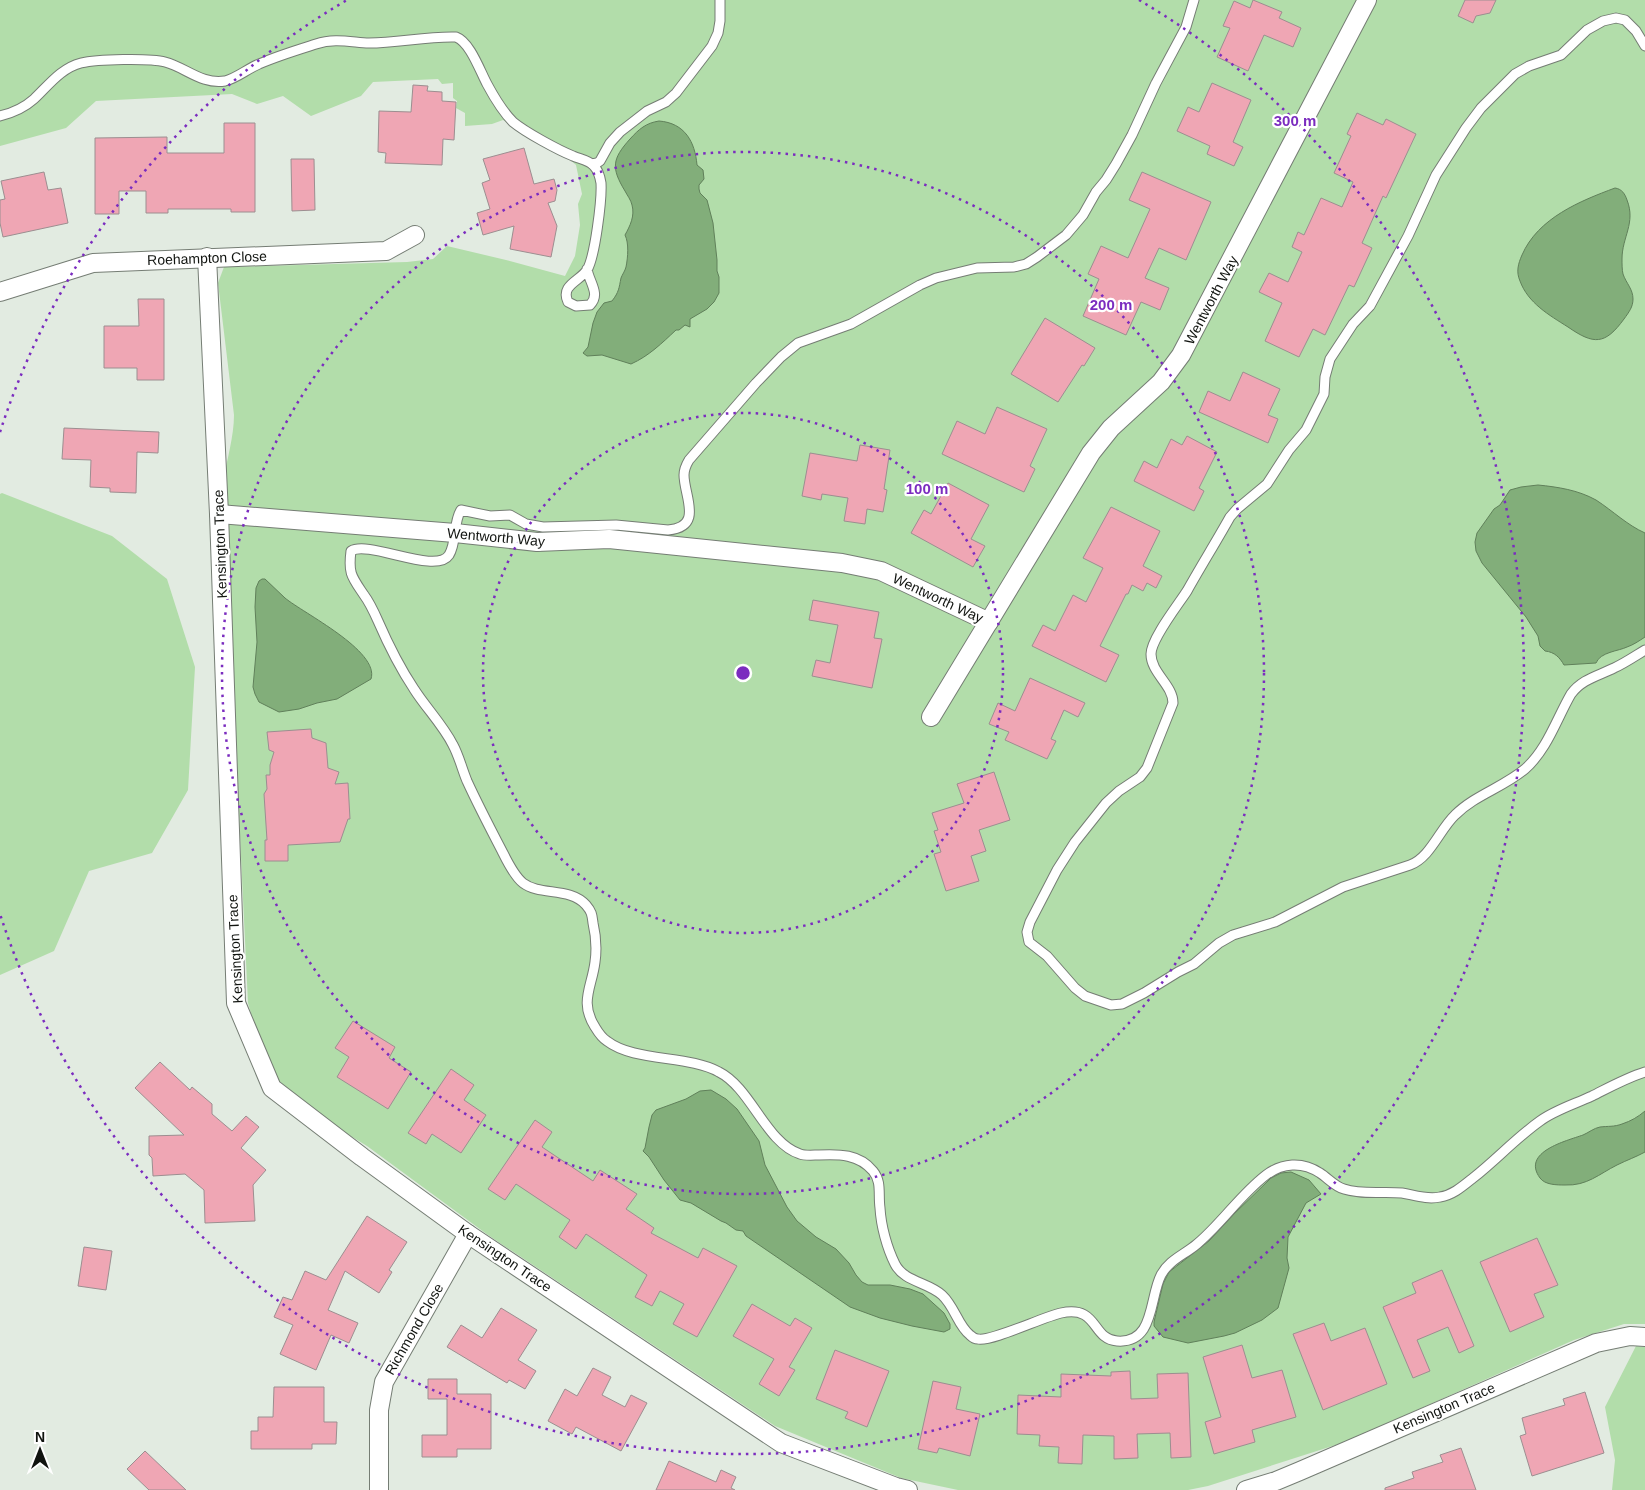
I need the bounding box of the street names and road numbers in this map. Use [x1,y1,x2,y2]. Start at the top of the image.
street label: Roehampton Close [147,248,267,268]
street label: Wentworth Way [1181,253,1241,347]
street label: Kensington Trace [210,489,230,599]
street label: Wentworth Way [446,525,546,549]
street label: Wentworth Way [890,570,986,626]
street label: Kensington Trace [224,894,246,1004]
street label: Kensington Trace [455,1221,555,1295]
street label: Richmond Close [381,1280,447,1377]
street label: Kensington Trace [1391,1379,1497,1437]

